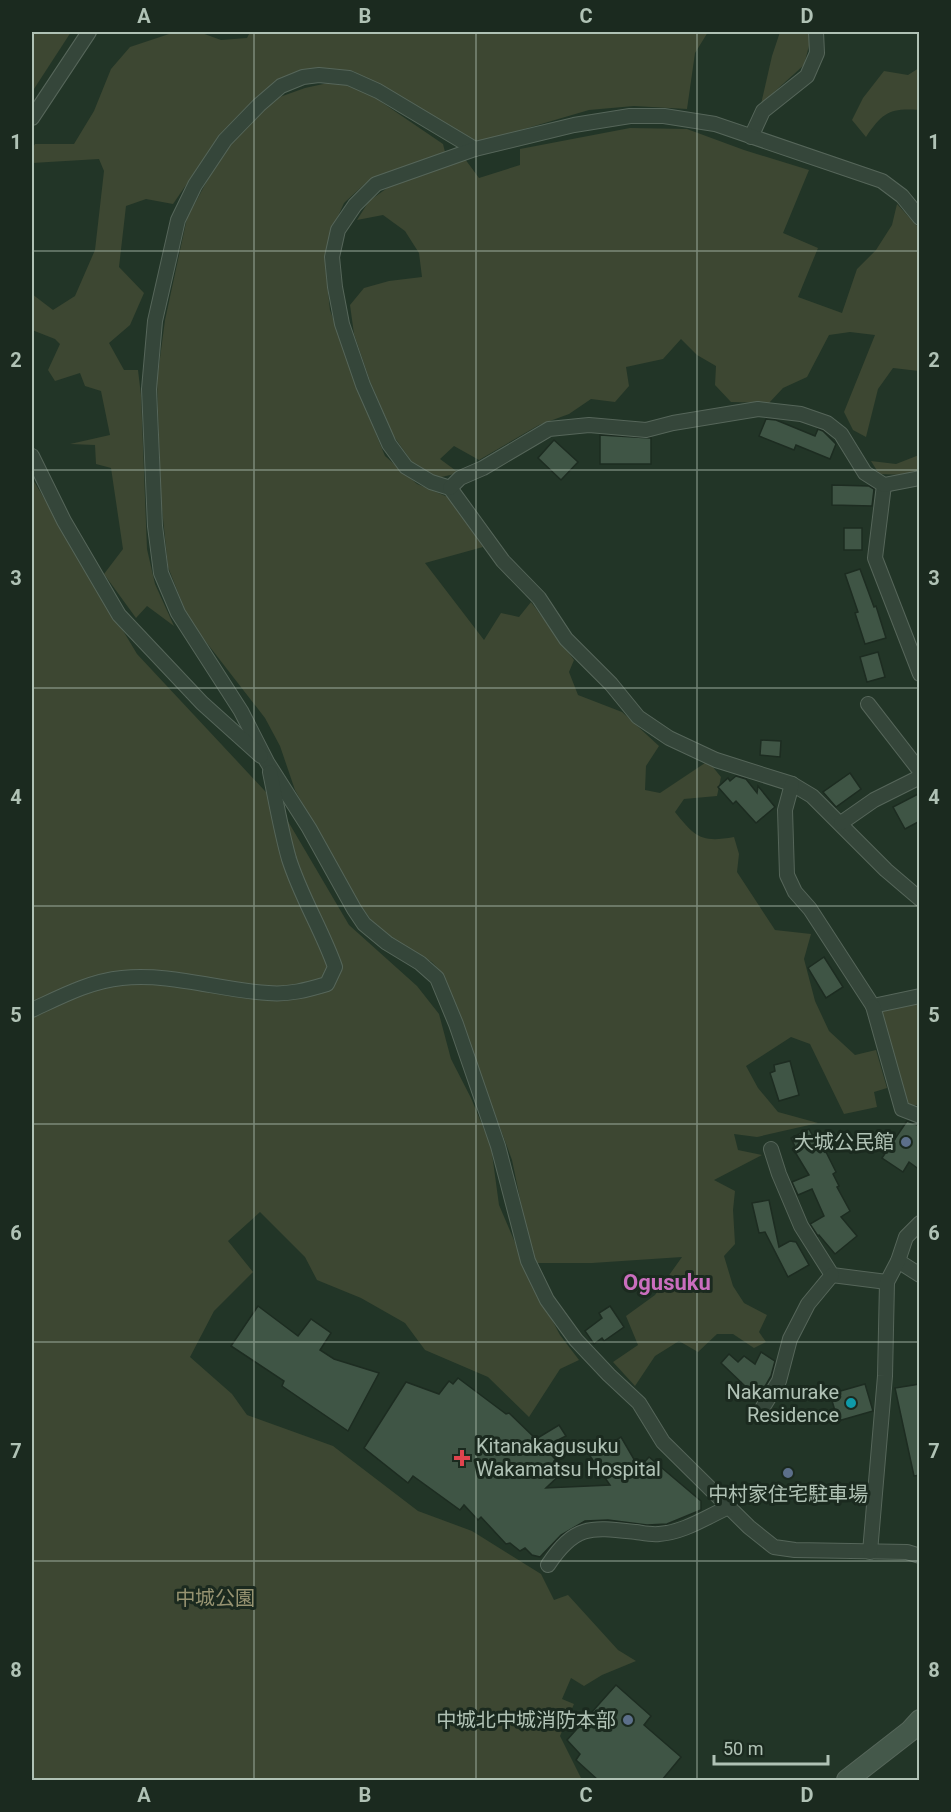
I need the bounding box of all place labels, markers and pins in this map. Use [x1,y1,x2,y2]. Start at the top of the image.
place label: 大城公民館 [794,1130,894,1154]
marker: 大城公民館 [899,1135,913,1149]
place label: Nakamurake Residence [726,1380,839,1427]
marker: Nakamurake Residence [844,1396,858,1410]
place label: Kitanakagusuku Wakamatsu Hospital [476,1434,661,1481]
marker: Kitanakagusuku Wakamatsu Hospital [453,1449,471,1467]
marker: 中村家住宅駐車場 [781,1466,795,1480]
place label: 中村家住宅駐車場 [708,1482,868,1506]
place label: 中城北中城消防本部 [436,1708,616,1732]
marker: 中城北中城消防本部 [621,1713,635,1727]

